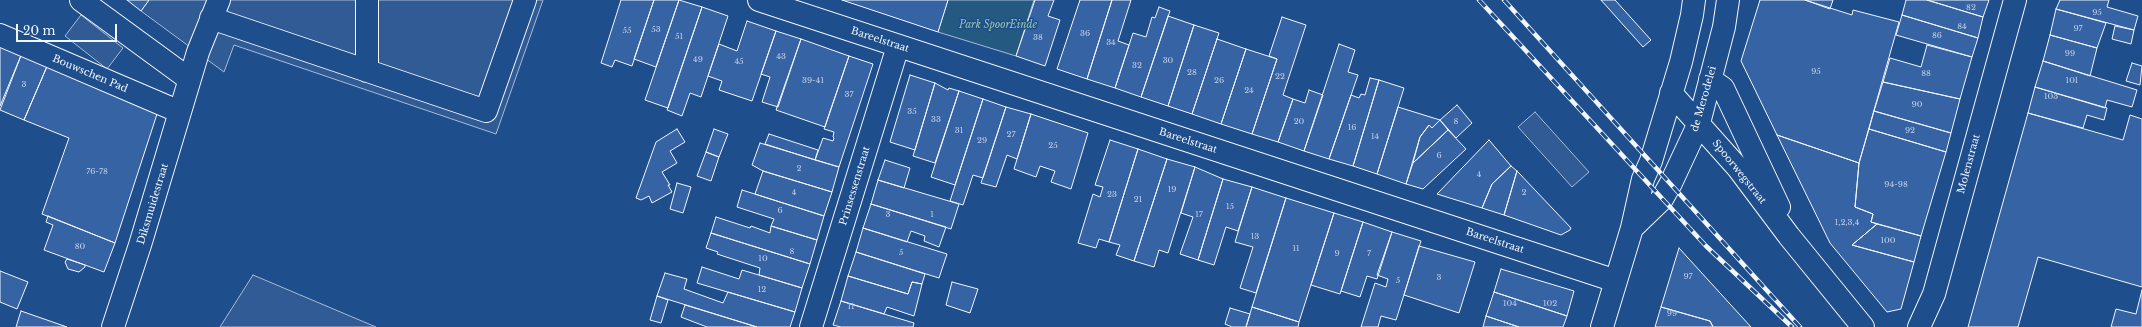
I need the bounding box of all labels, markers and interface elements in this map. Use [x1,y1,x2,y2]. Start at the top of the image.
house number: 82 [1966,3,1976,13]
house number: 95 [2092,8,2102,18]
scale bar [18,16,119,42]
park label: Park SpoorEinde [959,19,1037,31]
house number: 84 [1957,22,1967,32]
text: 20 m [23,23,55,38]
house number: 97 [2073,24,2083,34]
house number: 53 [651,25,661,35]
street label: Bareelstraat [849,25,911,55]
house number: 55 [622,26,632,36]
house number: 36 [1080,29,1090,39]
house number: 86 [1932,31,1942,41]
house number: 51 [675,32,683,42]
house number: 38 [1033,33,1043,43]
house number: 34 [1106,38,1116,48]
house number: 99 [2065,49,2075,59]
house number: 43 [776,52,786,62]
street label: Bouwschen Pad [51,53,129,95]
house number: 49 [693,55,703,65]
house number: 30 [1163,56,1173,66]
house number: 45 [734,57,744,67]
house number: 32 [1132,61,1142,71]
street label: de Merodelei [1689,65,1719,133]
house number: 95 [1811,67,1821,77]
house number: 28 [1187,68,1197,78]
house number: 88 [1921,69,1931,79]
house number: 22 [1275,72,1285,82]
house number: 39-41 [802,76,824,86]
house number: 26 [1214,76,1224,86]
house number: 101 [2066,76,2078,86]
house number: 3 [22,80,26,90]
house number: 24 [1244,86,1254,96]
house number: 37 [845,90,853,100]
house number: 103 [2044,92,2058,102]
house number: 90 [1912,100,1922,110]
house number: 35 [907,107,917,117]
house number: 33 [931,115,941,125]
house number: 20 [1294,117,1304,127]
house number: 8 [1454,117,1458,127]
house number: 16 [1348,123,1356,133]
house number: 31 [955,126,963,136]
street label: Bareelstraat [1157,126,1219,156]
house number: 92 [1905,126,1915,136]
house number: 27 [1007,130,1015,140]
house number: 14 [1371,132,1379,142]
street label: Molenstraat [1955,133,1983,195]
house number: 29 [977,136,987,146]
street label: Spoorwegstraat [1709,138,1769,206]
house number: 25 [1048,141,1058,151]
street label: Prinsessenstraat [837,145,873,227]
house number: 6 [1436,151,1442,161]
street label: Diksmuidestraat [135,162,171,246]
house number: 2 [797,164,801,174]
house number: 76-78 [86,167,108,177]
house number: 4 [1477,170,1481,180]
house number: 94-98 [1884,180,1908,190]
house number: 19 [1168,185,1176,195]
house number: 4 [792,188,796,198]
house number: 2 [1522,188,1526,198]
house number: 23 [1107,190,1117,200]
house number: 21 [1134,195,1142,205]
house number: 15 [1226,202,1234,212]
house number: 6 [777,206,783,216]
house number: 3 [886,210,890,220]
house number: 1 [930,210,934,220]
house number: 17 [1195,210,1203,220]
house number: 1,2,3,4 [1835,218,1859,228]
street label: Bareelstraat [1464,226,1526,256]
house number: 13 [1251,232,1259,242]
house number: 100 [1881,236,1895,246]
house number: 80 [75,242,85,252]
house number: 11 [1292,244,1300,254]
house number: 8 [790,247,794,257]
house number: 5 [899,248,903,258]
house number: 9 [1334,249,1340,259]
house number: 7 [1367,249,1371,259]
house number: 10 [758,254,768,264]
house number: 97 [1683,272,1693,282]
house number: 3 [1437,273,1441,283]
house number: 5 [1396,276,1400,286]
house number: 12 [758,285,766,295]
house number: 104 [1503,299,1517,309]
house number: 102 [1543,299,1557,309]
house number: 11 [847,302,855,312]
house number: 99 [1667,309,1677,319]

